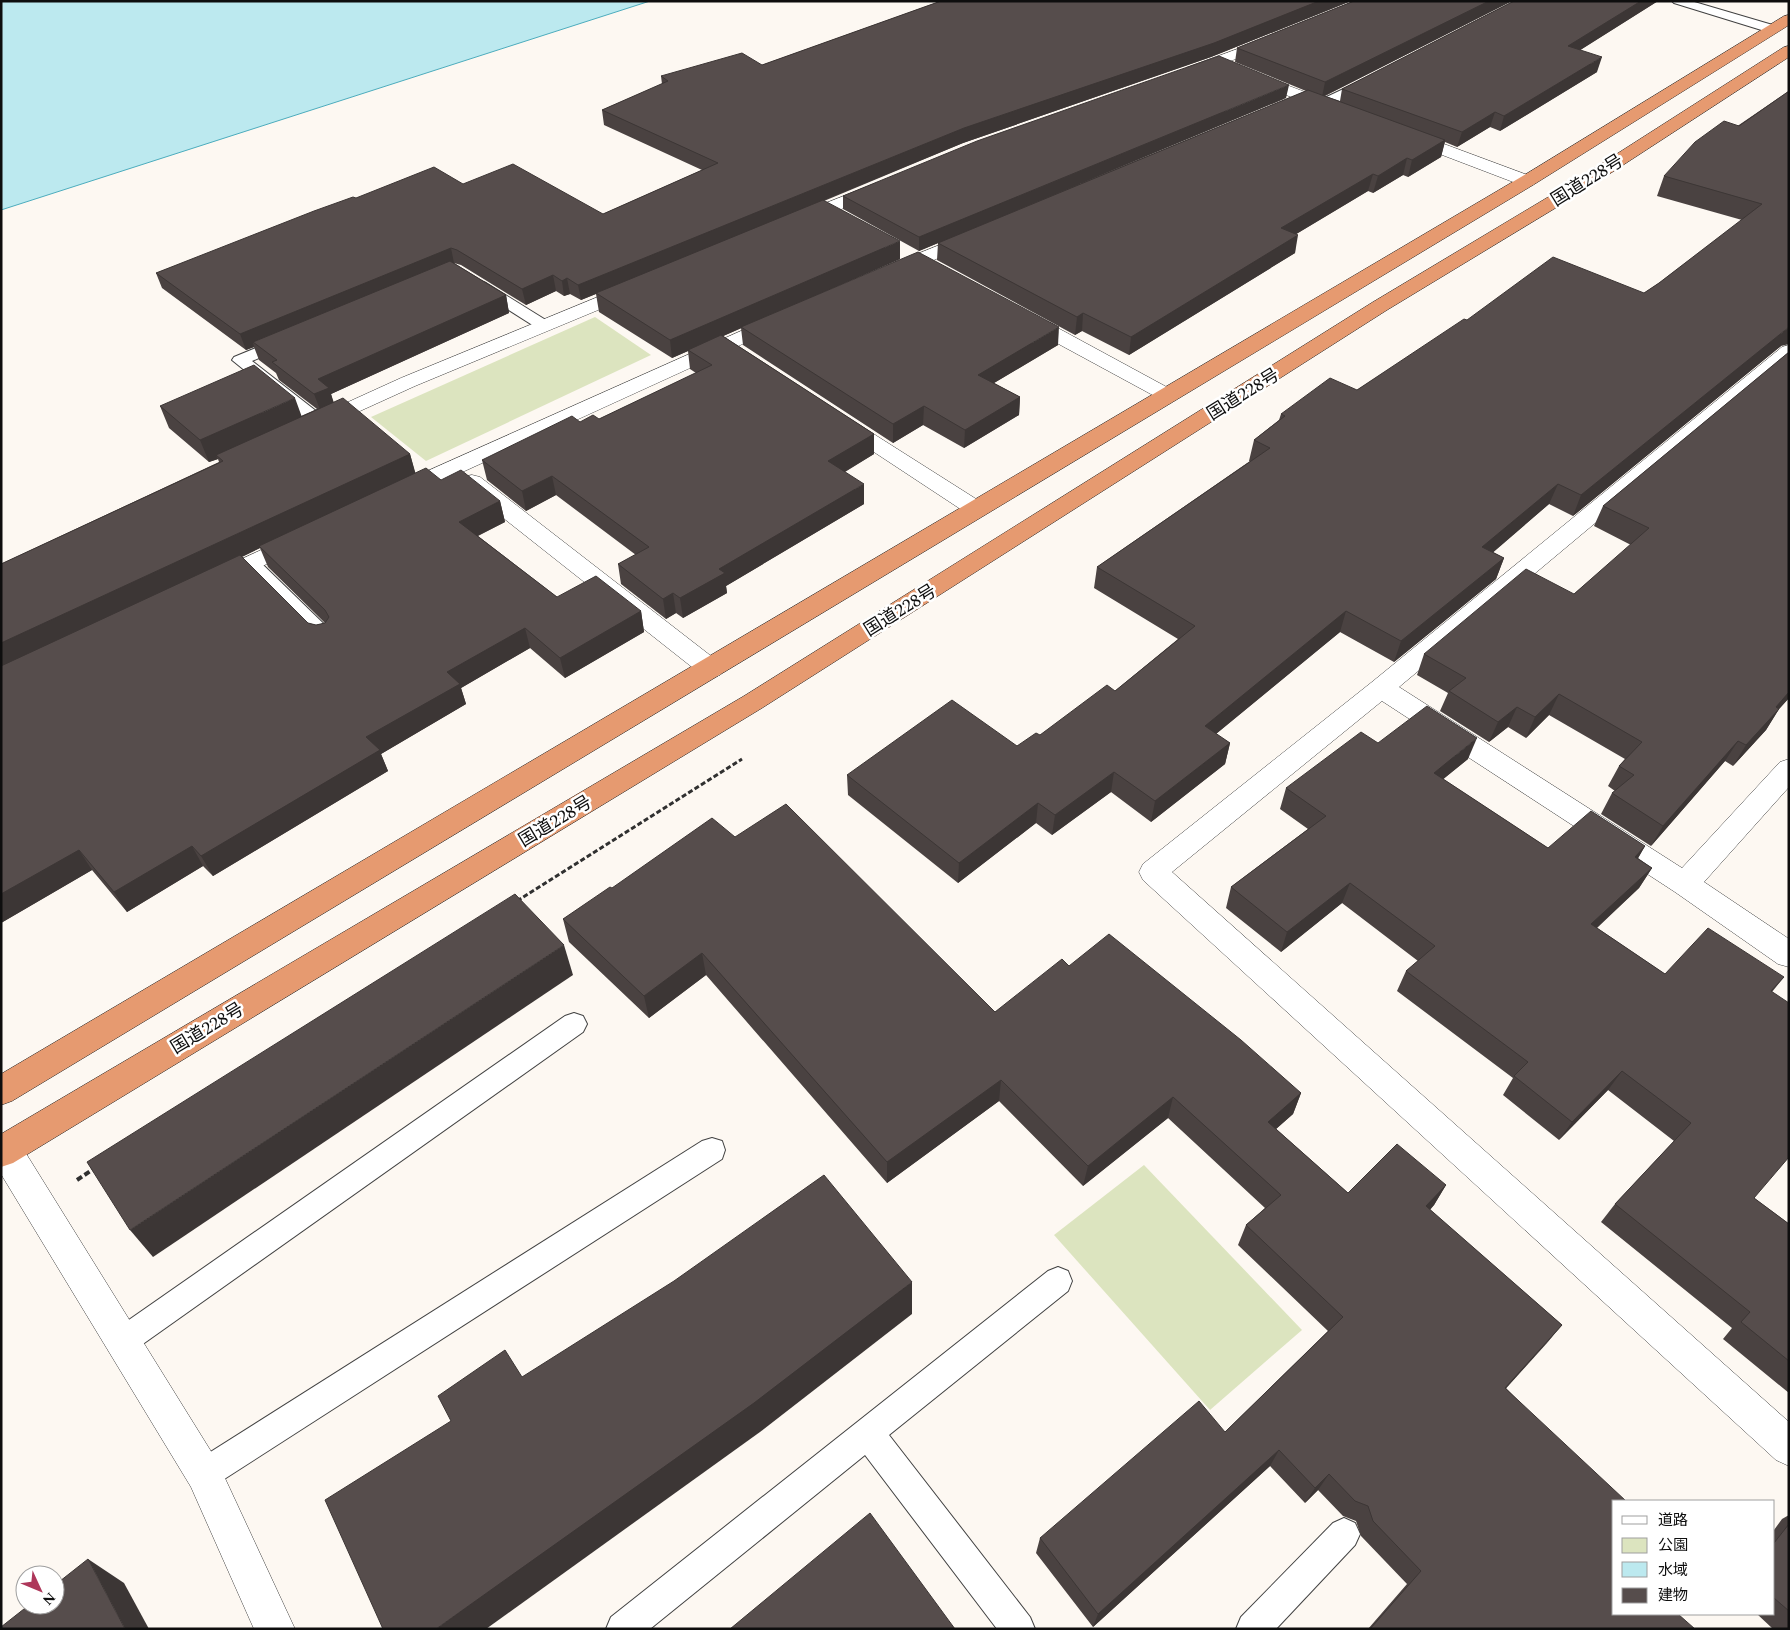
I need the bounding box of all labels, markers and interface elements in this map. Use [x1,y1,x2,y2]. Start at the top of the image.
street label: 国道228号 [1546,148,1629,213]
street label: 国道228号 [1202,362,1285,427]
street label: 国道228号 [859,578,942,643]
street label: 国道228号 [514,789,597,854]
street label: 国道228号 [166,996,249,1061]
legend [1612,1500,1775,1615]
text: 道路 [1658,1509,1688,1532]
text: 公園 [1658,1534,1688,1557]
text: 水域 [1658,1559,1688,1582]
north arrow [15,1565,65,1615]
text: 建物 [1658,1584,1688,1607]
text: N [37,1587,61,1610]

